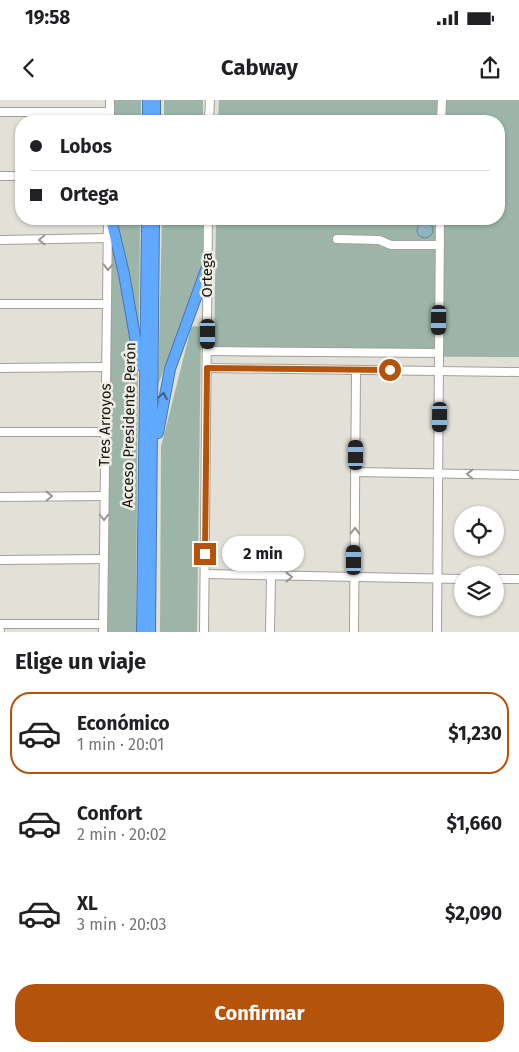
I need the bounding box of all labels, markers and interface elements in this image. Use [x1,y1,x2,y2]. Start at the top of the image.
text: 19:58 [25,6,70,29]
icon: back [15,54,43,82]
text: Cabway [221,54,298,81]
icon: share [476,54,504,82]
text: Lobos [60,135,112,158]
text: Ortega [60,183,119,206]
one-way arrow [37,234,45,245]
street label: Ortega [198,252,216,298]
one-way arrow [102,264,113,272]
car [431,305,446,335]
car [200,319,215,349]
street label: Acceso Presidente Perón [119,342,139,508]
route start [379,359,401,381]
street label: Tres Arroyos [95,383,115,467]
one-way arrow [158,391,168,400]
car [432,402,447,432]
car [348,440,363,470]
one-way arrow [466,469,474,480]
one-way arrow [45,491,53,501]
map controls [454,506,504,616]
button: locate [454,506,504,556]
one-way arrow [99,514,109,522]
one-way arrow [350,527,360,534]
callout: 2 min [222,536,305,572]
route end [194,543,216,565]
text: 2 min [243,544,283,563]
car [346,545,361,575]
button: layers [454,566,504,616]
one-way arrow [286,572,293,582]
text: Elige un viaje [15,648,146,675]
icon: car [17,711,62,756]
text: Económico [77,712,170,735]
text: $1,230 [448,722,502,745]
text: 1 min · 20:01 [77,735,164,754]
icon: car [17,801,62,846]
text: Confort [77,802,142,825]
text: $1,660 [447,812,502,835]
text: 2 min · 20:02 [77,825,166,844]
icon: car [17,891,62,936]
text: XL [77,892,98,915]
text: $2,090 [445,902,502,925]
text: 3 min · 20:03 [77,915,167,934]
button: Confirmar [15,984,504,1042]

